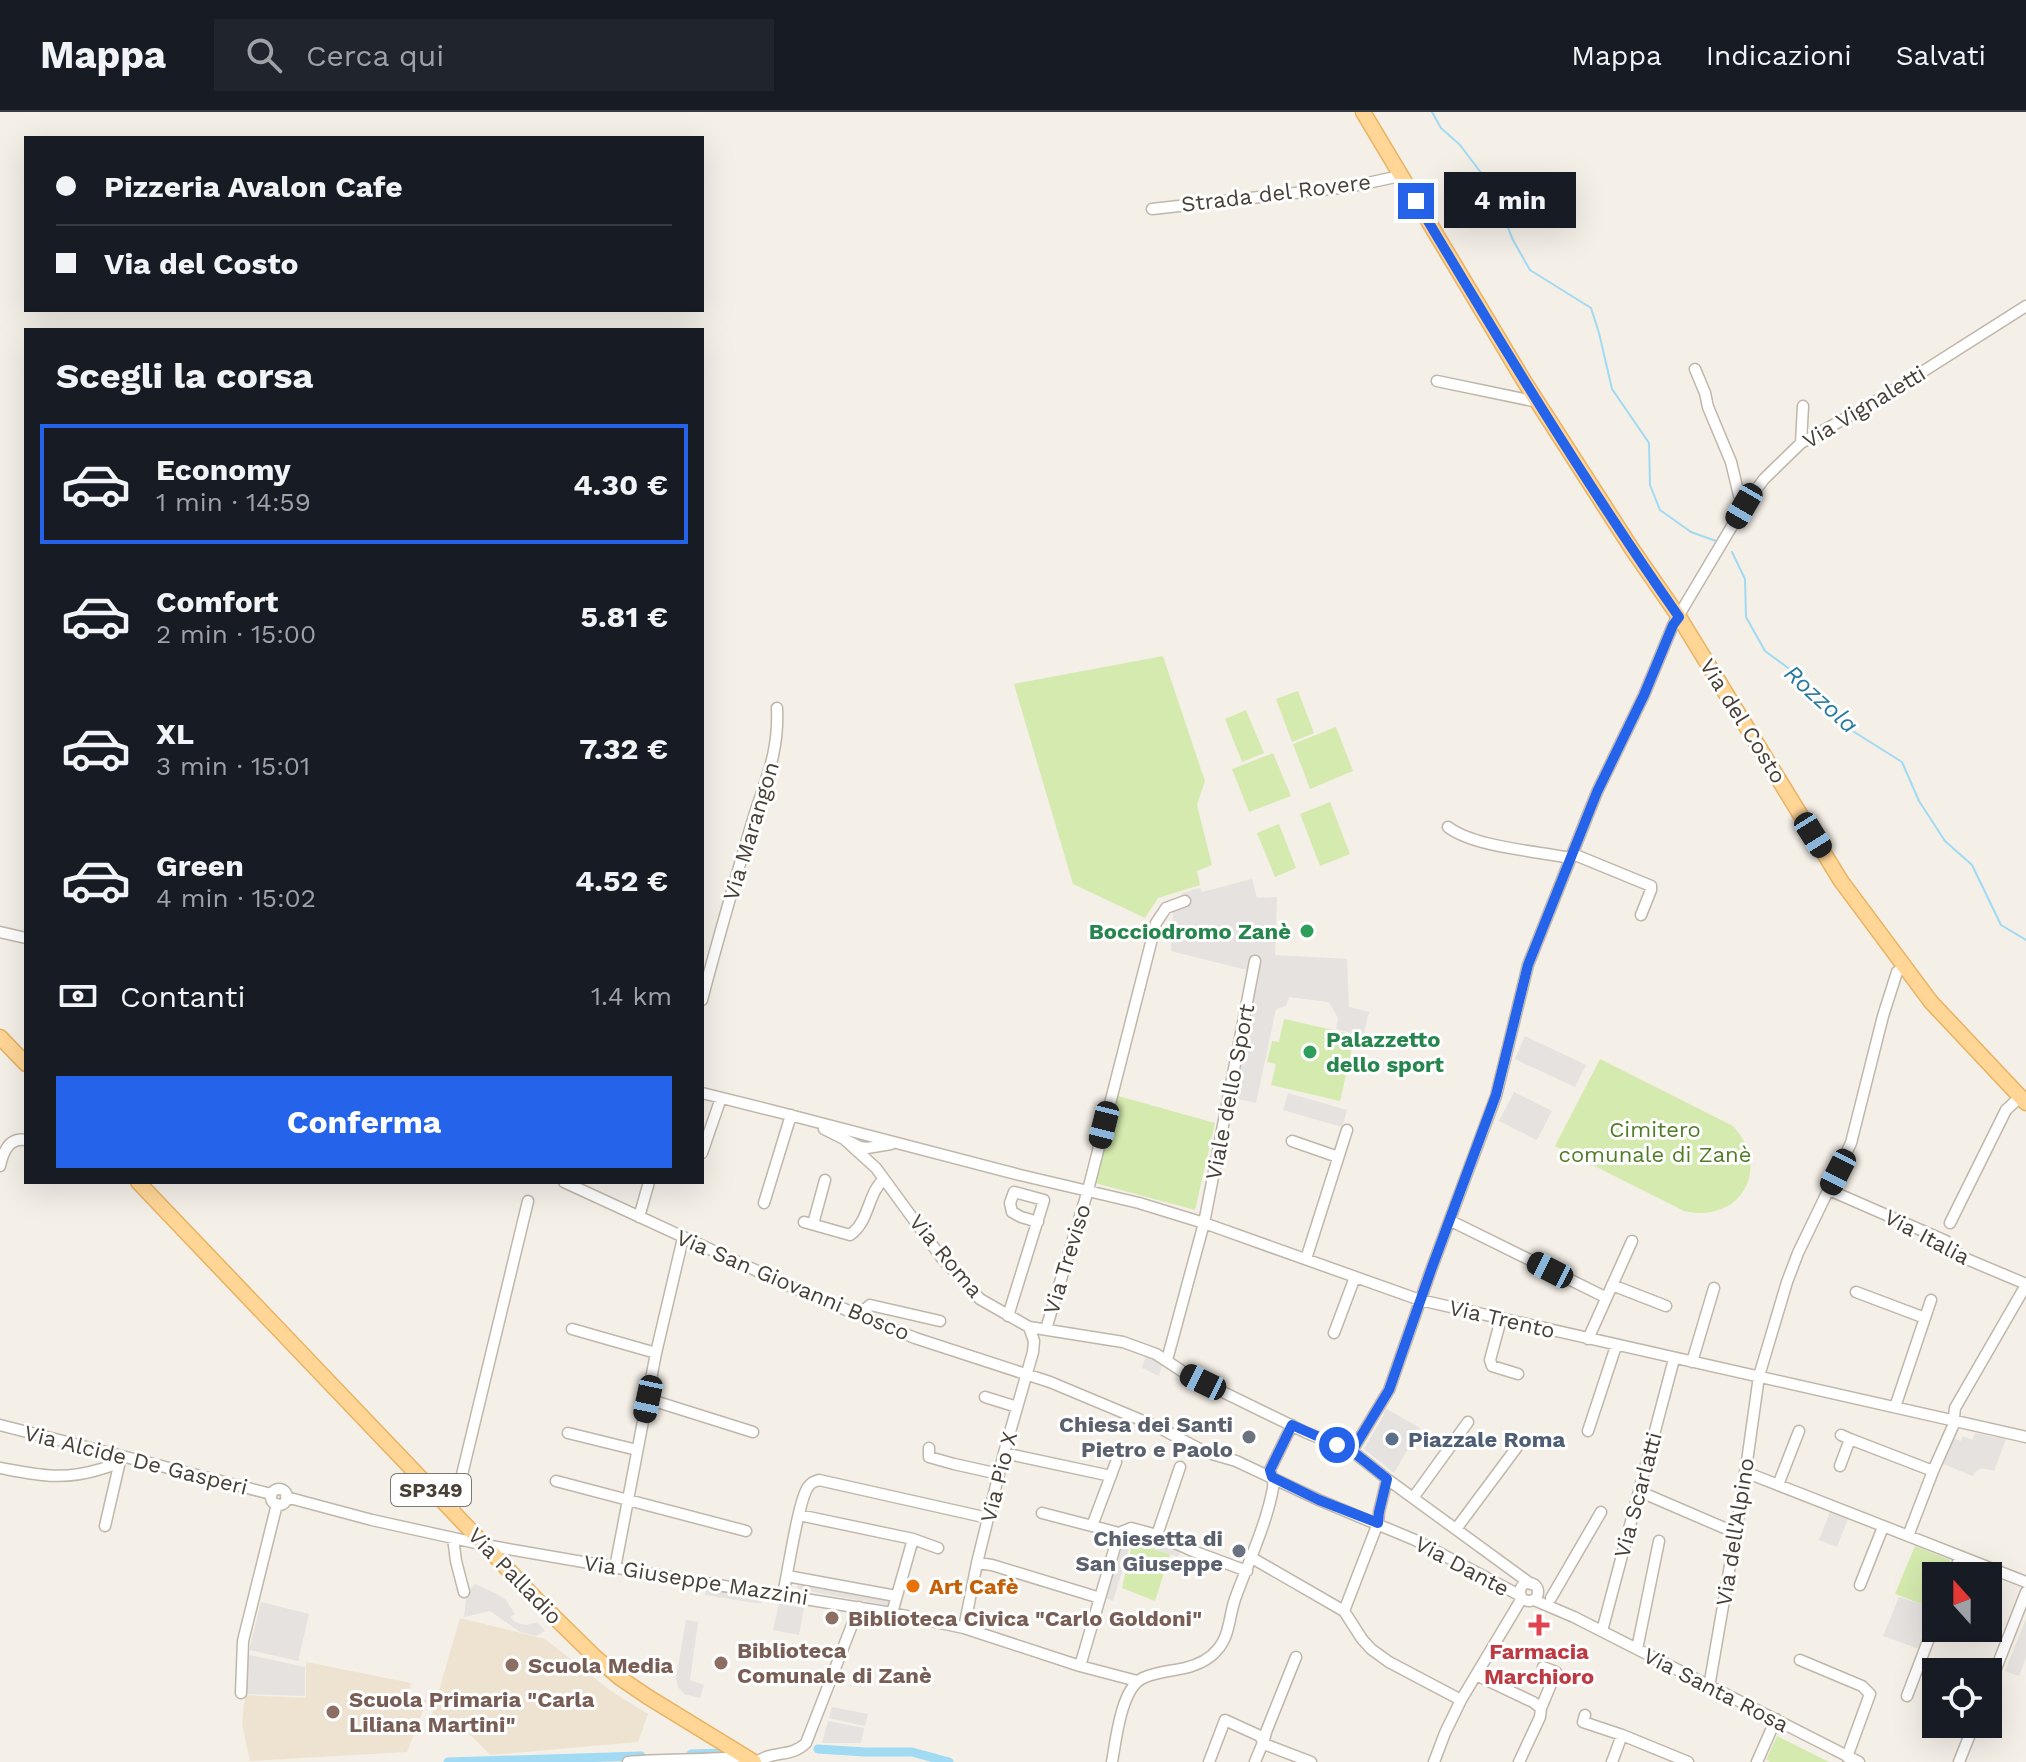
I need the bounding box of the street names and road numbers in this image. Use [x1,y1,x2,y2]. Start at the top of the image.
street label: Strada del Rovere [1180,169,1372,217]
street label: Via Vignaletti [1798,361,1930,453]
street label: Via del Costo [1695,654,1791,788]
street label: Via Marangon [718,759,784,903]
street label: Viale dello Sport [1201,1002,1259,1182]
street label: Via Treviso [1038,1201,1096,1317]
street label: Via Italia [1880,1204,1974,1270]
street label: Via Roma [904,1209,988,1303]
street label: Via San Giovanni Bosco [673,1224,913,1346]
street label: Via Trento [1447,1295,1557,1343]
street label: Via Alcide De Gasperi [22,1420,250,1500]
street label: Via Pio X [976,1429,1022,1525]
street label: Via Scarlatti [1609,1429,1667,1561]
street label: Via dell'Alpino [1711,1456,1759,1608]
road number: SP349 [391,1474,471,1506]
street label: Via Palladio [463,1523,567,1629]
street label: Via Dante [1411,1531,1513,1601]
street label: Via Giuseppe Mazzini [582,1550,810,1610]
street label: Via Santa Rosa [1639,1643,1793,1737]

